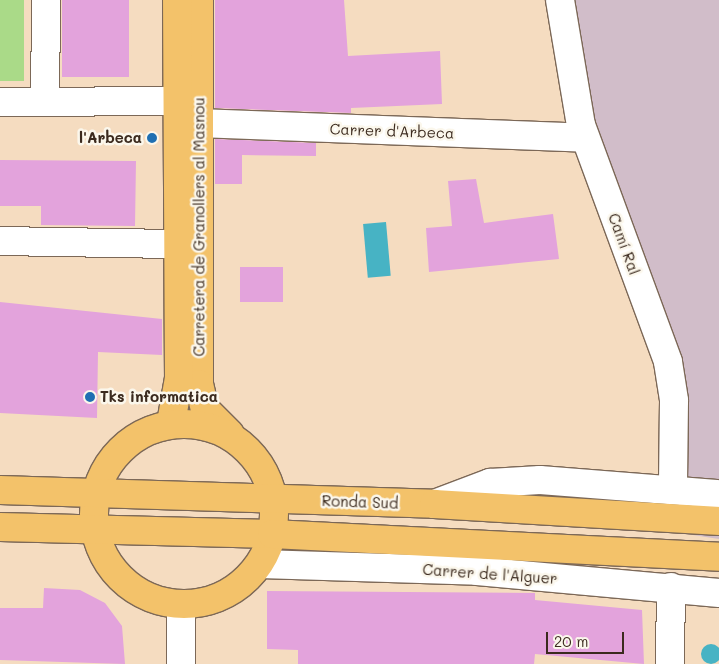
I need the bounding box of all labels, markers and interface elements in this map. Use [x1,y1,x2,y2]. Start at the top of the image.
street label: Carretera de Granollers al Masnou [190,97,208,357]
street label: Carrer d'Arbeca [329,120,455,142]
place label: l'Arbeca [79,129,142,147]
marker: l'Arbeca [146,132,158,144]
street label: Camí Ral [605,211,643,277]
place label: Tks informatica [100,388,218,406]
marker: Tks informatica [84,391,96,403]
street label: Ronda Sud [321,492,399,512]
street label: Carrer de l'Alguer [422,560,558,588]
scale bar [549,622,626,654]
text: 20 m [554,631,588,651]

